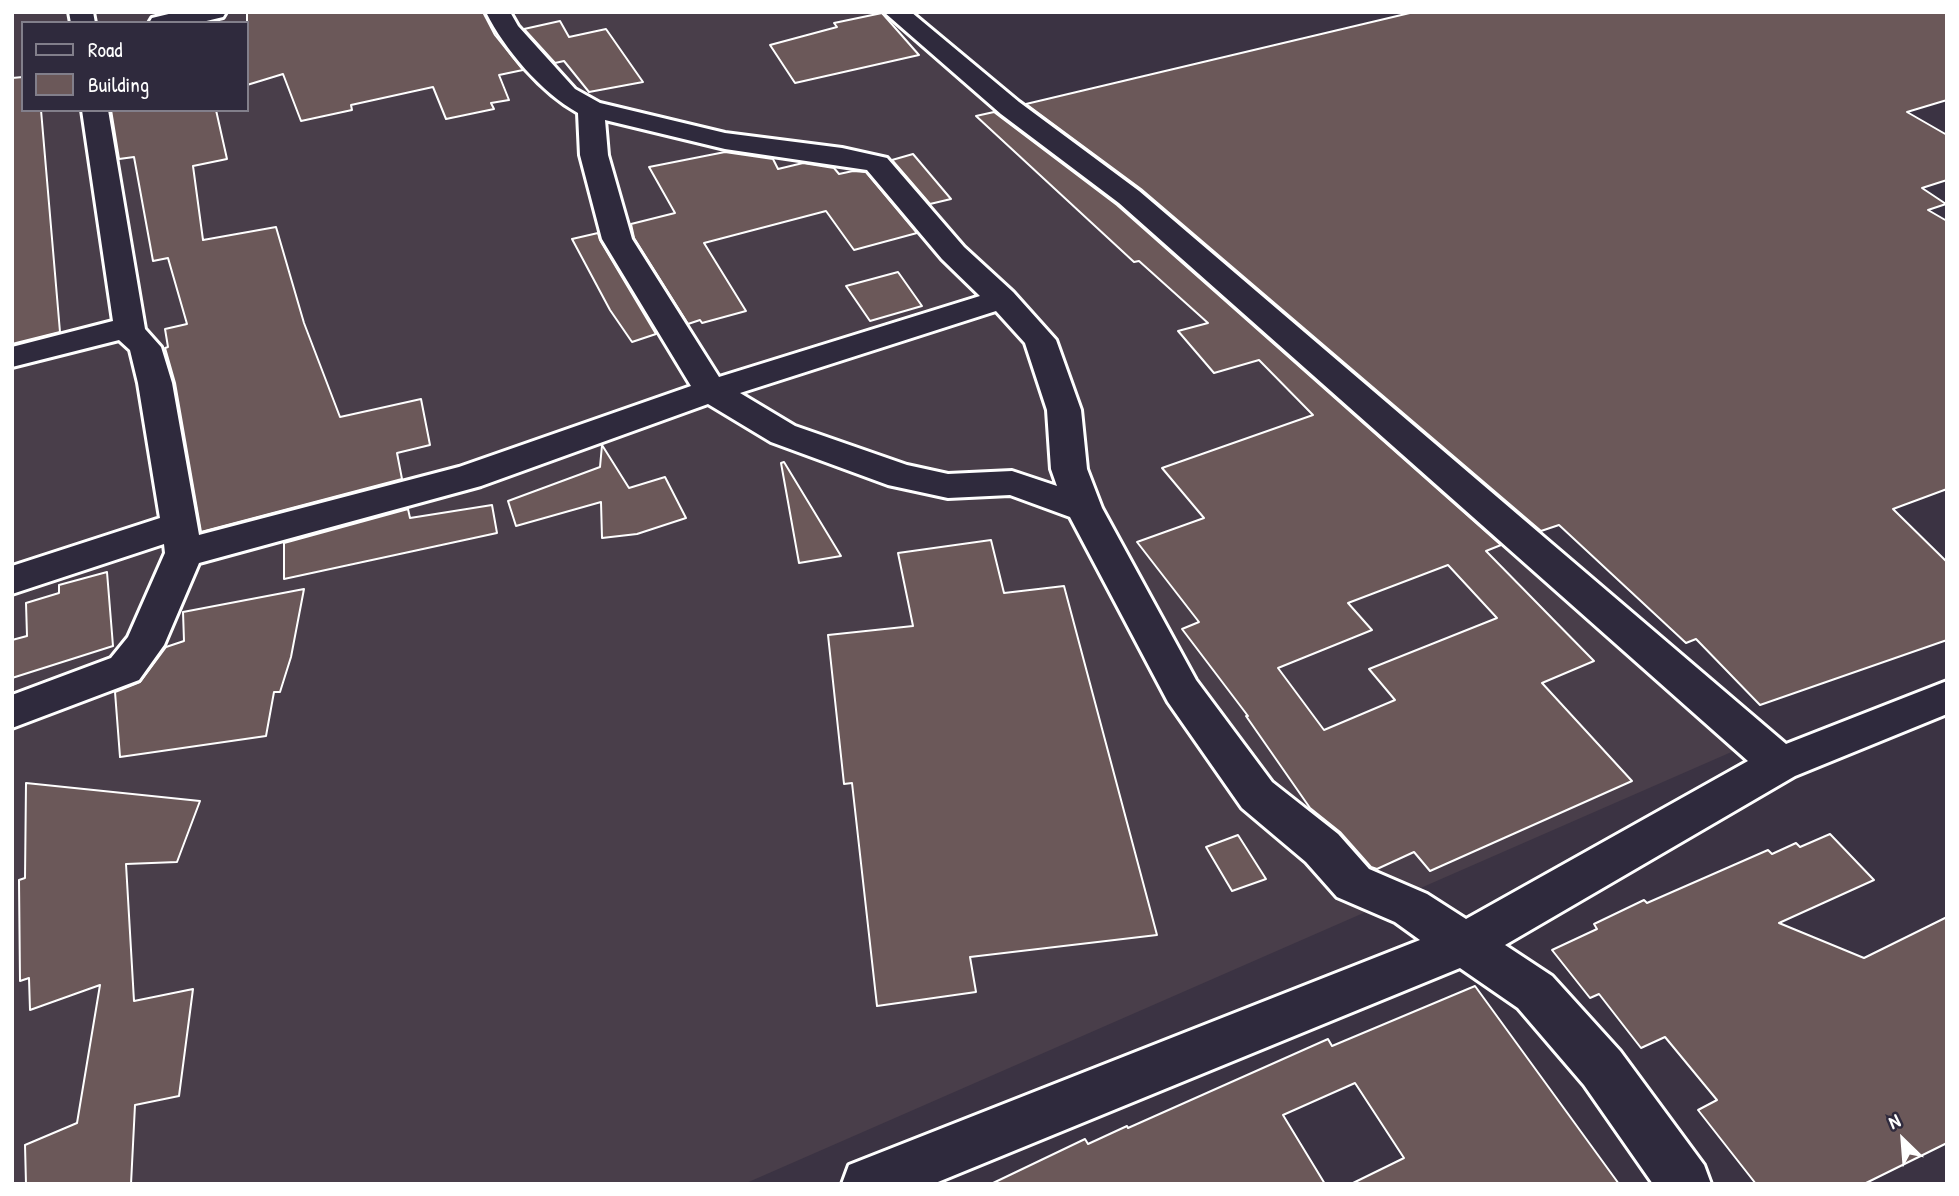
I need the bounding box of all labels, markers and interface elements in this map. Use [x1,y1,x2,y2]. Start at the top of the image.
legend [21,21,248,112]
text: Road [88,35,122,64]
text: Building [88,70,149,99]
north arrow [1868,1105,1938,1175]
text: N [1884,1107,1904,1135]

